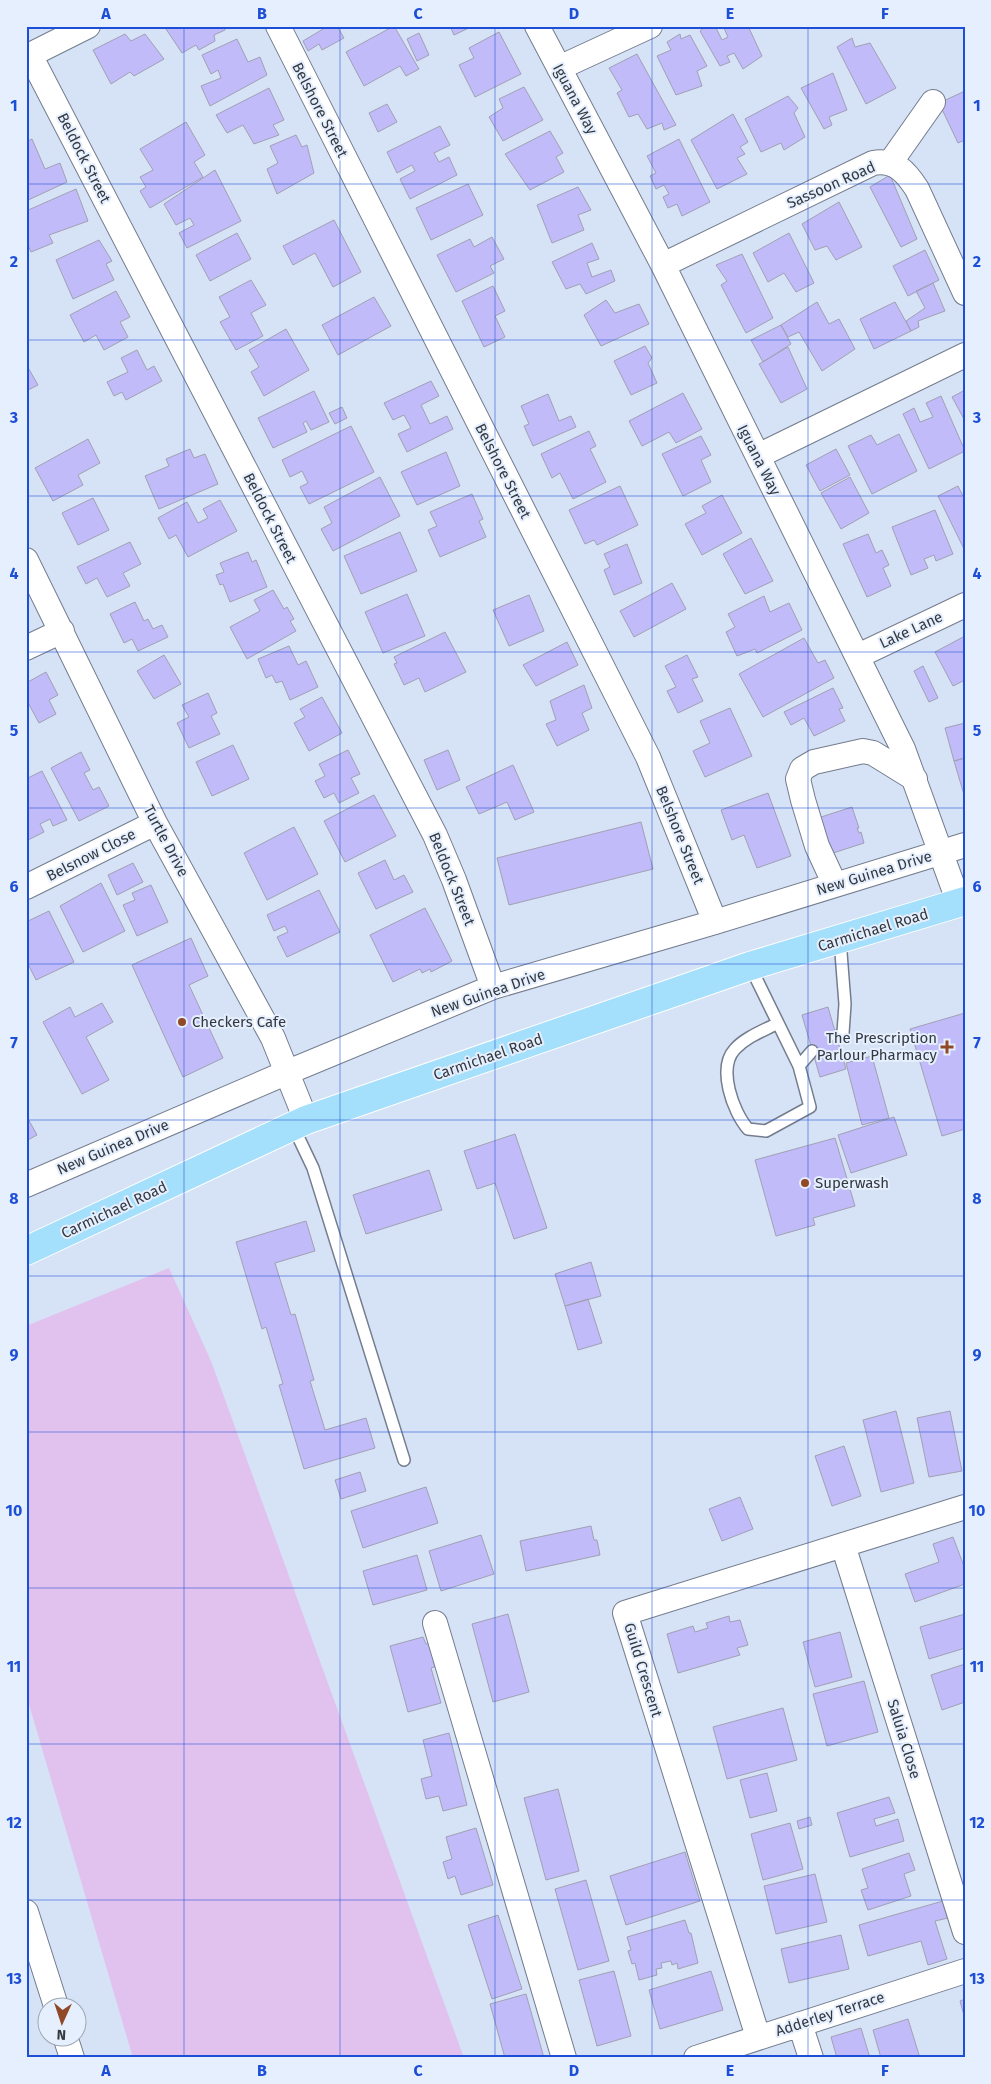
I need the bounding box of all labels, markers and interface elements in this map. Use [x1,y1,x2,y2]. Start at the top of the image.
text: A [100,4,111,23]
text: B [257,4,267,23]
text: C [413,4,423,23]
text: D [569,4,579,23]
text: E [726,4,734,23]
text: F [881,4,889,23]
street label: Belshore Street [288,59,352,161]
street label: Iguana Way [549,61,601,138]
text: 1 [10,96,18,115]
text: 1 [973,96,981,115]
street label: Beldock Street [54,110,115,207]
street label: Sassoon Road [784,157,878,213]
text: 2 [10,252,18,271]
text: 2 [973,252,981,271]
text: 3 [9,408,18,427]
text: 3 [972,408,981,427]
street label: Belshore Street [471,420,535,522]
street label: Iguana Way [733,422,785,499]
street label: Beldock Street [240,470,301,567]
text: 4 [9,564,19,583]
text: 4 [972,564,982,583]
street label: Lake Lane [877,608,945,652]
text: 5 [10,721,19,740]
text: 5 [973,721,982,740]
street label: Belshore Street [652,783,708,887]
street label: Turtle Drive [140,802,192,880]
street label: Belsnow Close [43,825,139,885]
street label: Beldock Street [425,830,479,929]
street label: New Guinea Drive [814,847,934,899]
text: 6 [9,877,19,896]
text: 6 [972,877,982,896]
street label: Carmichael Road [816,905,930,955]
street label: New Guinea Drive [428,965,548,1021]
place label: Checkers Cafe [192,1013,286,1031]
marker: Checkers Cafe [176,1016,188,1028]
place label: The Prescription Parlour Pharmacy [817,1029,938,1064]
street label: Carmichael Road [431,1030,545,1084]
text: 7 [10,1033,18,1052]
text: 7 [973,1033,981,1052]
marker: The Prescription Parlour Pharmacy [941,1041,953,1053]
street label: New Guinea Drive [54,1115,172,1179]
place label: Superwash [815,1174,889,1192]
marker: Superwash [799,1177,811,1189]
street label: Carmichael Road [58,1178,170,1242]
text: 8 [9,1189,19,1208]
text: 8 [972,1189,982,1208]
text: 9 [10,1345,19,1364]
text: 9 [973,1345,982,1364]
text: 10 [6,1501,22,1520]
text: 10 [969,1501,985,1520]
street label: Guild Crescent [620,1621,666,1720]
text: 11 [7,1657,21,1676]
text: 11 [970,1657,984,1676]
street label: Saluia Close [883,1697,925,1781]
text: 12 [6,1813,22,1832]
text: 12 [969,1813,985,1832]
text: 13 [6,1969,22,1988]
text: 13 [969,1969,985,1988]
street label: Adderley Terrace [773,1988,887,2040]
north arrow [38,1996,88,2046]
text: N [56,2026,66,2043]
text: A [100,2061,111,2080]
text: B [257,2061,267,2080]
text: C [413,2061,423,2080]
text: D [569,2061,579,2080]
text: E [726,2061,734,2080]
text: F [881,2061,889,2080]

